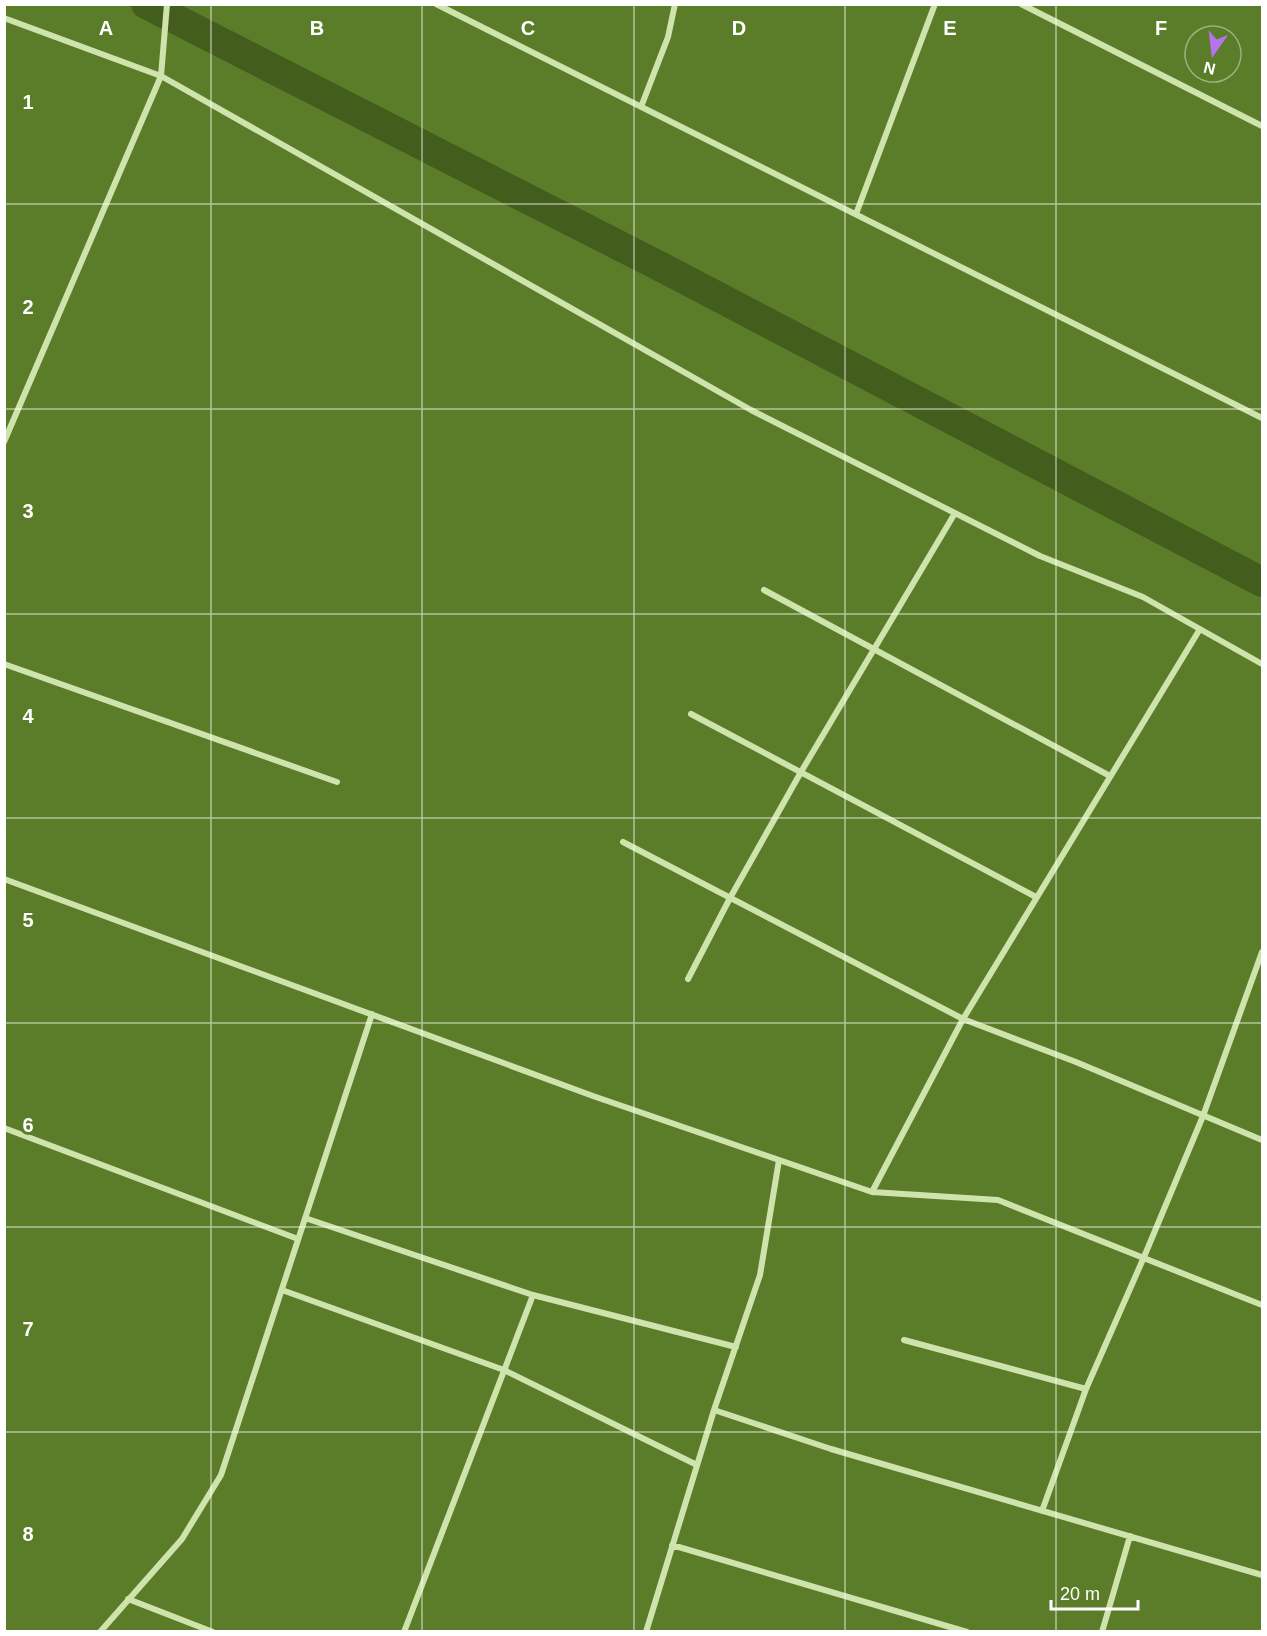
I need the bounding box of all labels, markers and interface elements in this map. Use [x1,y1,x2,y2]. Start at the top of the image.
text: A [99,17,113,39]
text: B [310,17,324,39]
text: C [521,17,535,39]
text: D [732,17,746,39]
text: E [943,17,957,39]
text: F [1155,17,1167,39]
north arrow [1183,24,1243,84]
text: N [1202,58,1217,78]
text: 1 [22,91,34,113]
text: 2 [22,296,34,318]
text: 3 [22,500,34,522]
text: 4 [22,705,34,727]
text: 5 [22,909,34,931]
text: 6 [22,1114,34,1136]
text: 7 [22,1318,34,1340]
text: 8 [22,1523,34,1545]
scale bar [1051,1573,1138,1611]
text: 20 m [1060,1584,1100,1604]

